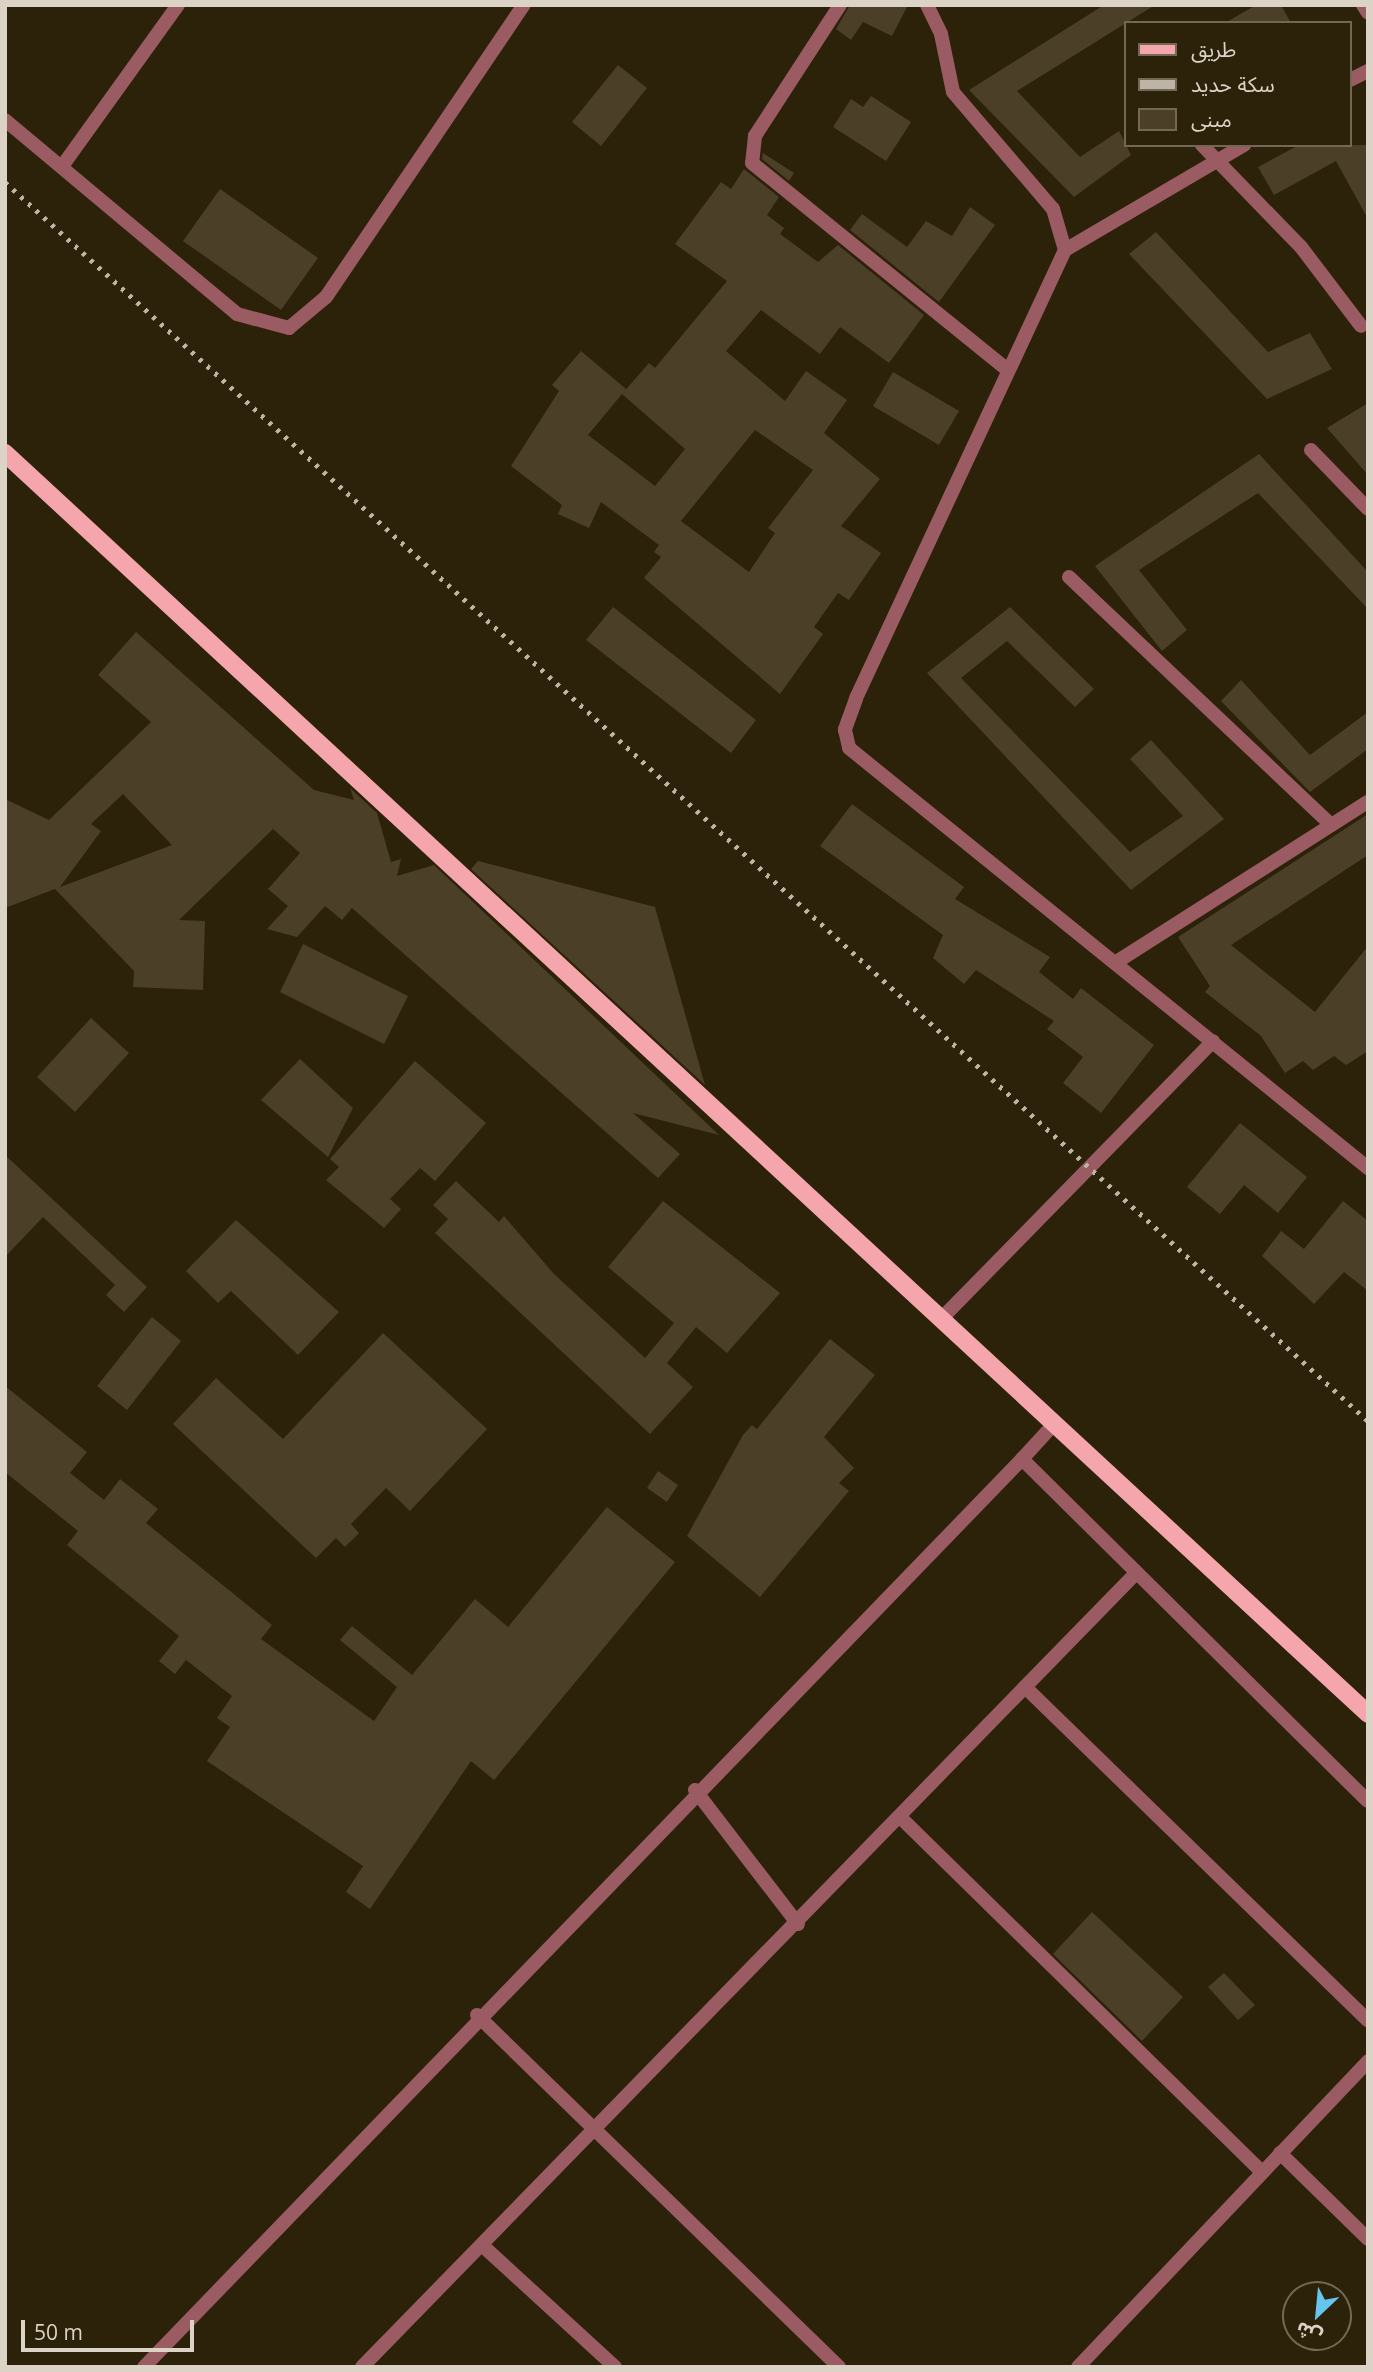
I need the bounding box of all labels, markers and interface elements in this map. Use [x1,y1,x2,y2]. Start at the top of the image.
legend [1124,21,1352,147]
text: طريق [1191,35,1236,63]
text: سكة حديد [1191,70,1275,98]
text: مبنى [1191,105,1232,133]
north arrow [1282,2281,1352,2351]
scale bar [24,2306,198,2350]
text: ش [1291,2316,1326,2350]
text: 50 m [34,2318,83,2346]

